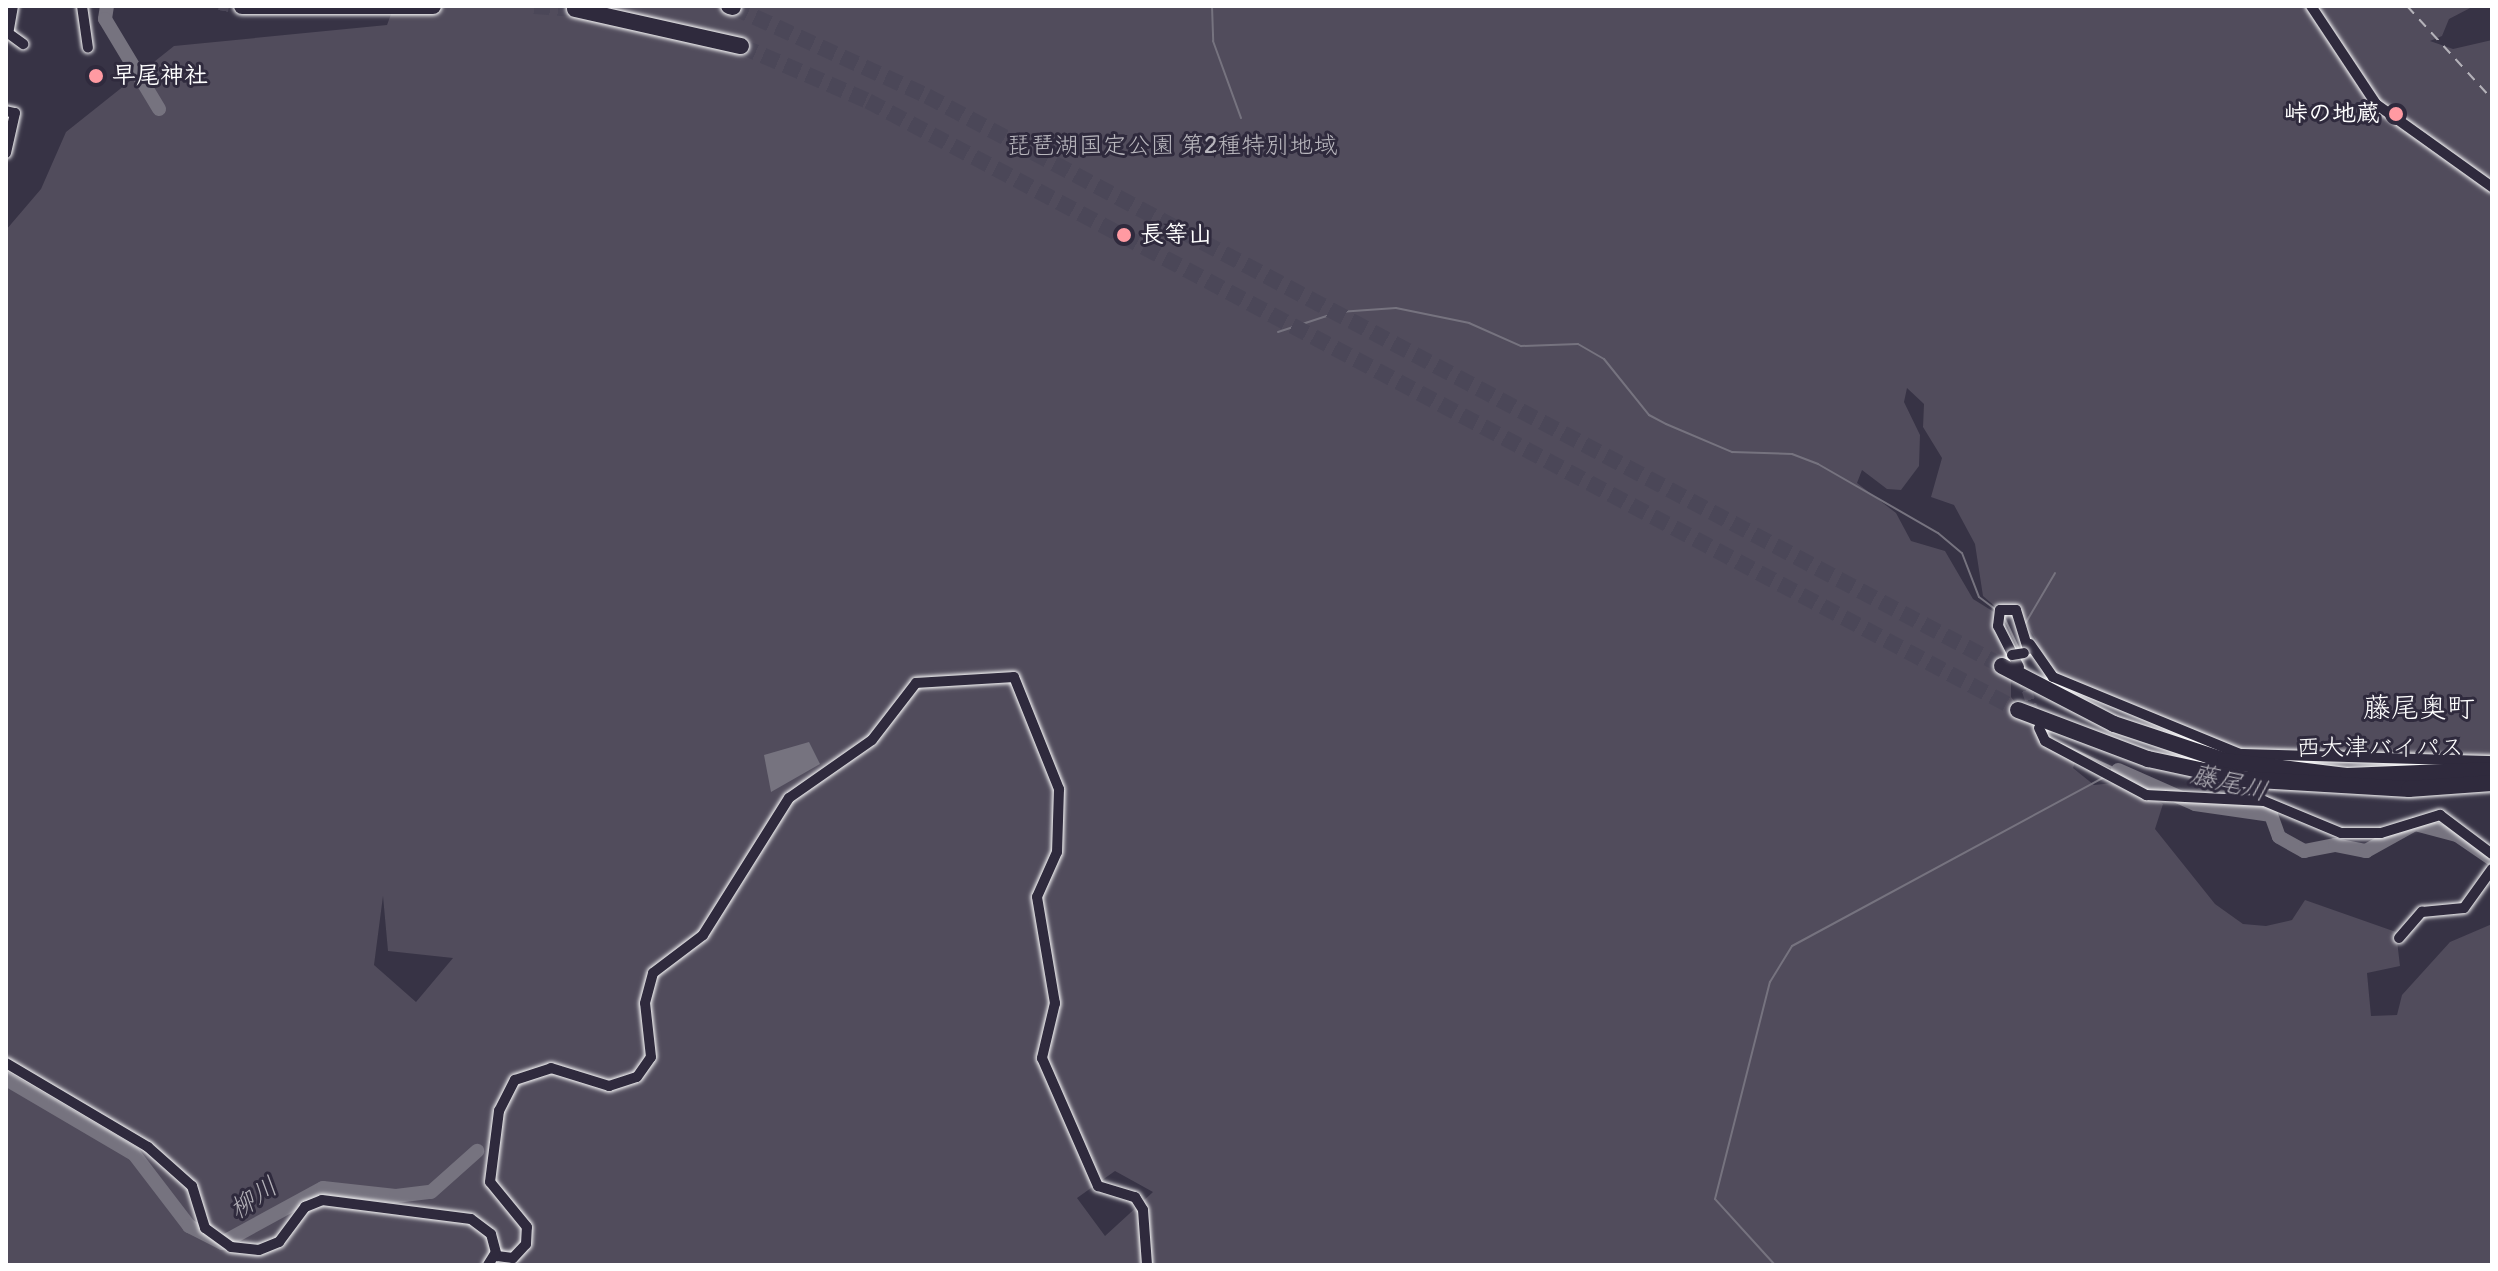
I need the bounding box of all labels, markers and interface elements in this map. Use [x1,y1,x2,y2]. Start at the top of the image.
place label: 早尾神社 [112,62,208,90]
marker: 早尾神社 [87,67,105,85]
place label: 峠の地蔵 [2284,100,2380,128]
marker: 峠の地蔵 [2387,105,2405,123]
park label: 琵琶湖国定公園 第2種特別地域 [1007,132,1337,160]
place label: 長等山 [1140,221,1212,249]
marker: 長等山 [1115,226,1133,244]
district label: 藤尾奥町 [2363,692,2475,726]
street label: 西大津バイパス [2296,734,2464,762]
water label: 藤尾川 [2187,759,2271,809]
water label: 柳川 [224,1172,284,1226]

